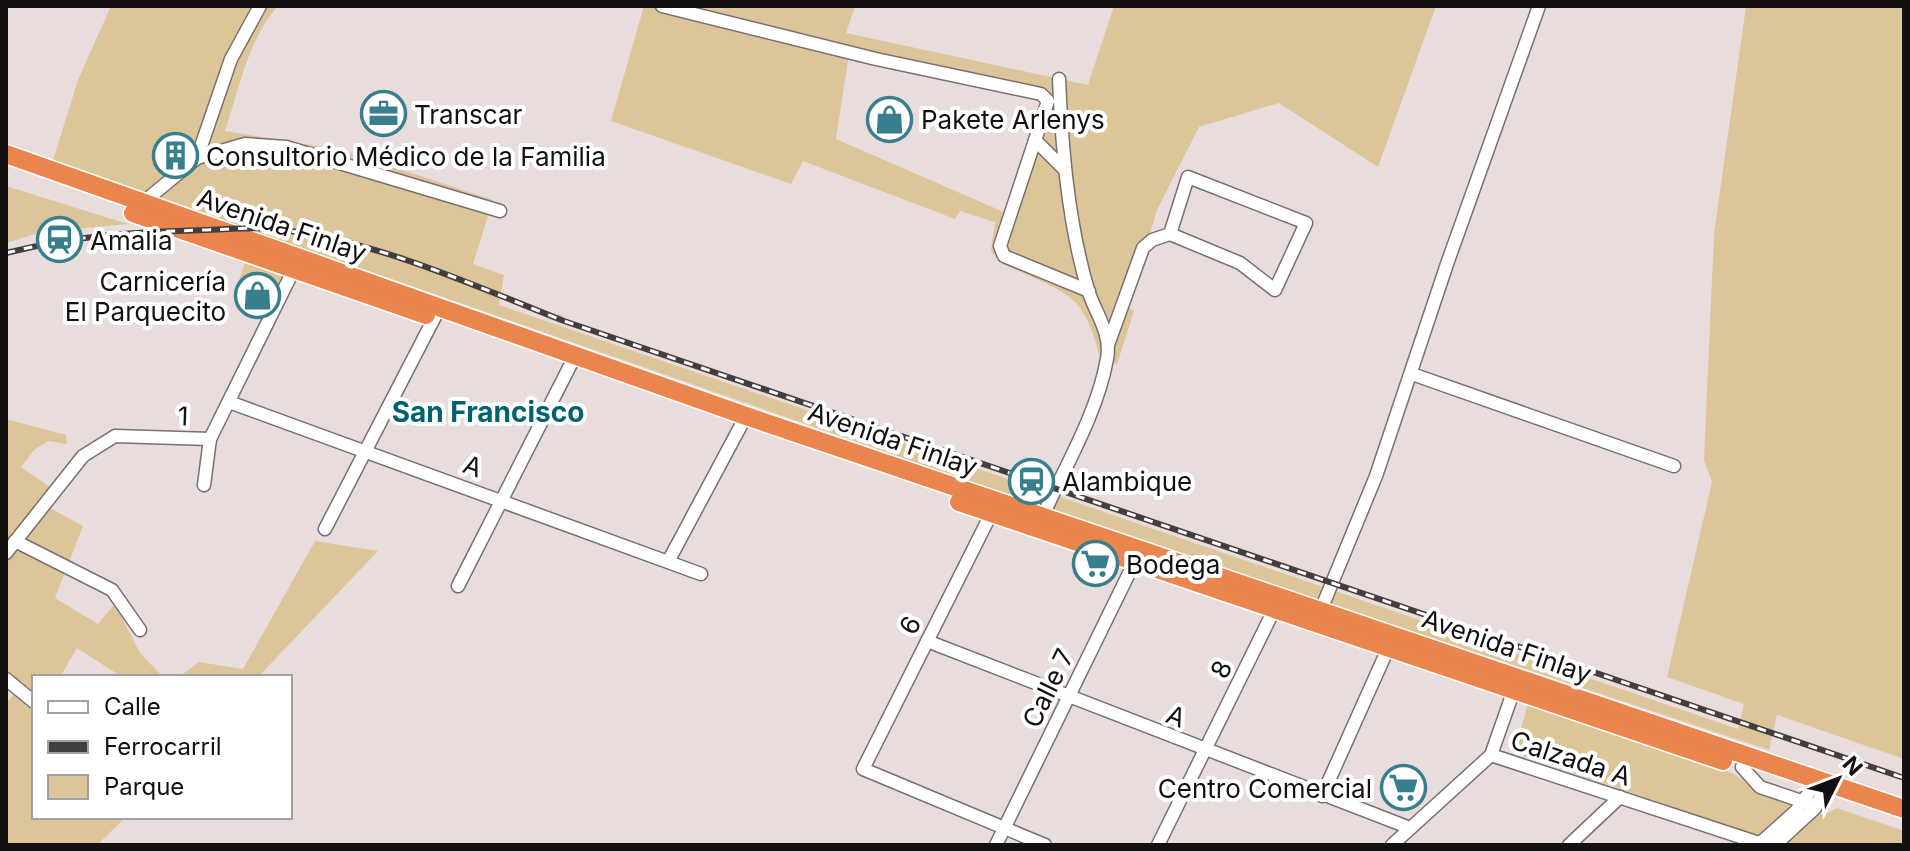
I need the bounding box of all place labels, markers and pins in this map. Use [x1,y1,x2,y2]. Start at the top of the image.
office icon: Transcar [359,90,407,138]
shop icon: Pakete Arlenys [866,95,914,143]
place label: Transcar [414,99,522,130]
place label: Pakete Arlenys [921,104,1105,135]
building icon: Consultorio Médico de la Familia [151,132,199,180]
place label: Consultorio Médico de la Familia [206,141,606,172]
station icon: Amalia [35,216,83,264]
place label: Amalia [90,225,173,256]
place label: Carnicería El Parquecito [65,266,226,327]
shop icon: Carnicería El Parquecito [233,272,281,320]
station icon: Alambique [1007,457,1055,505]
place label: Alambique [1062,466,1192,497]
supermarket icon: Bodega [1071,540,1119,588]
place label: Bodega [1126,549,1220,580]
supermarket icon: Centro Comercial [1379,764,1427,812]
place label: Centro Comercial [1158,773,1372,804]

